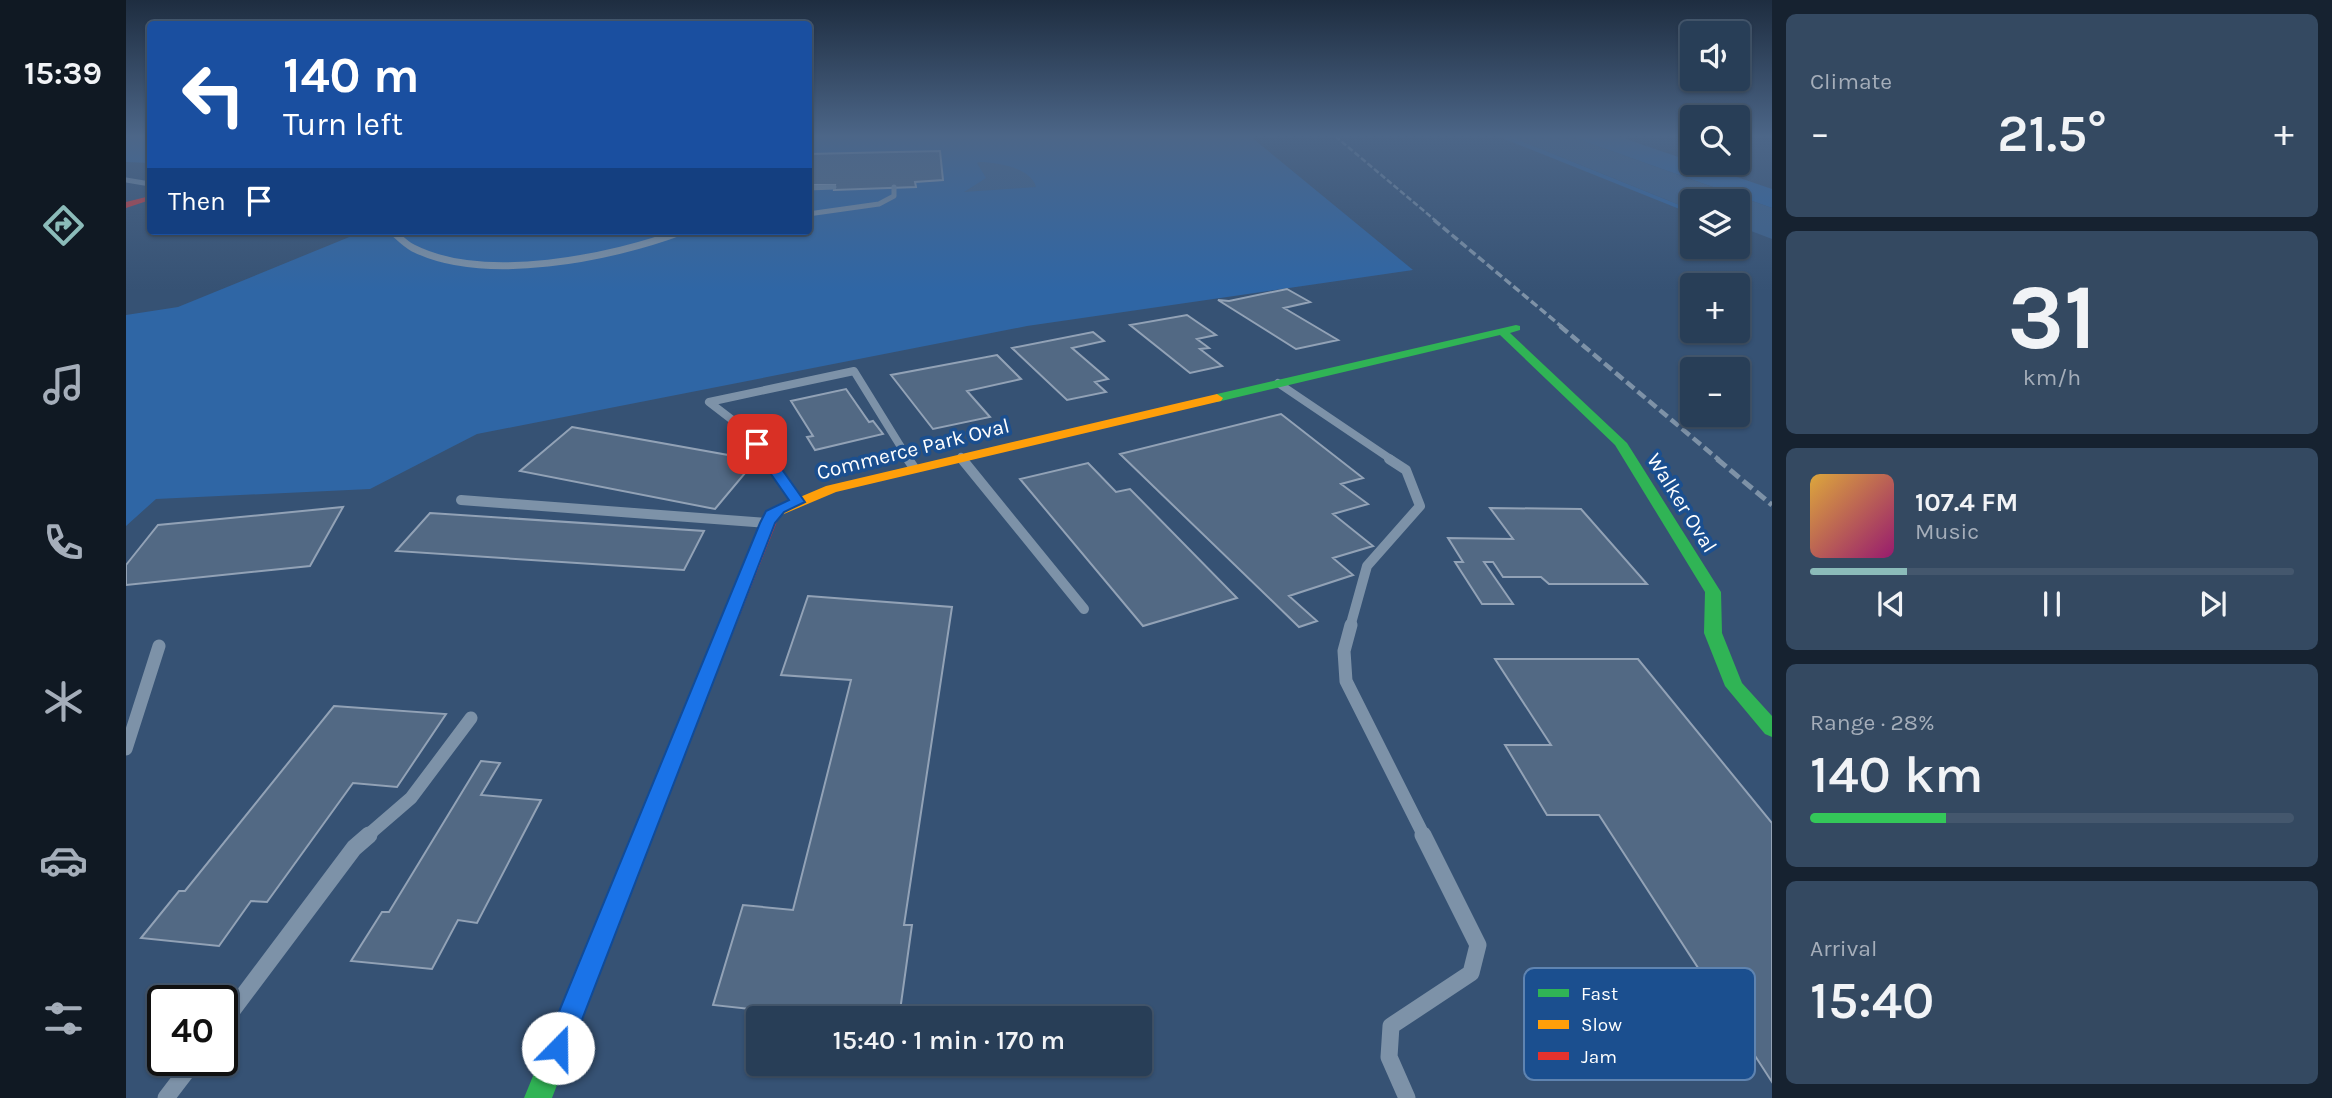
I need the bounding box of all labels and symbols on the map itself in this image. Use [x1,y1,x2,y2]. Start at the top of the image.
street label: Commerce Park Oval [814,413,1012,485]
pin [727,414,787,474]
street label: Walker Oval [1642,449,1722,557]
legend [1524,968,1755,1080]
text: Fast [1581,983,1618,1005]
speed limit sign: 40 [147,985,238,1076]
position arrow [521,1011,595,1085]
text: Slow [1581,1014,1622,1036]
text: Jam [1581,1046,1617,1068]

